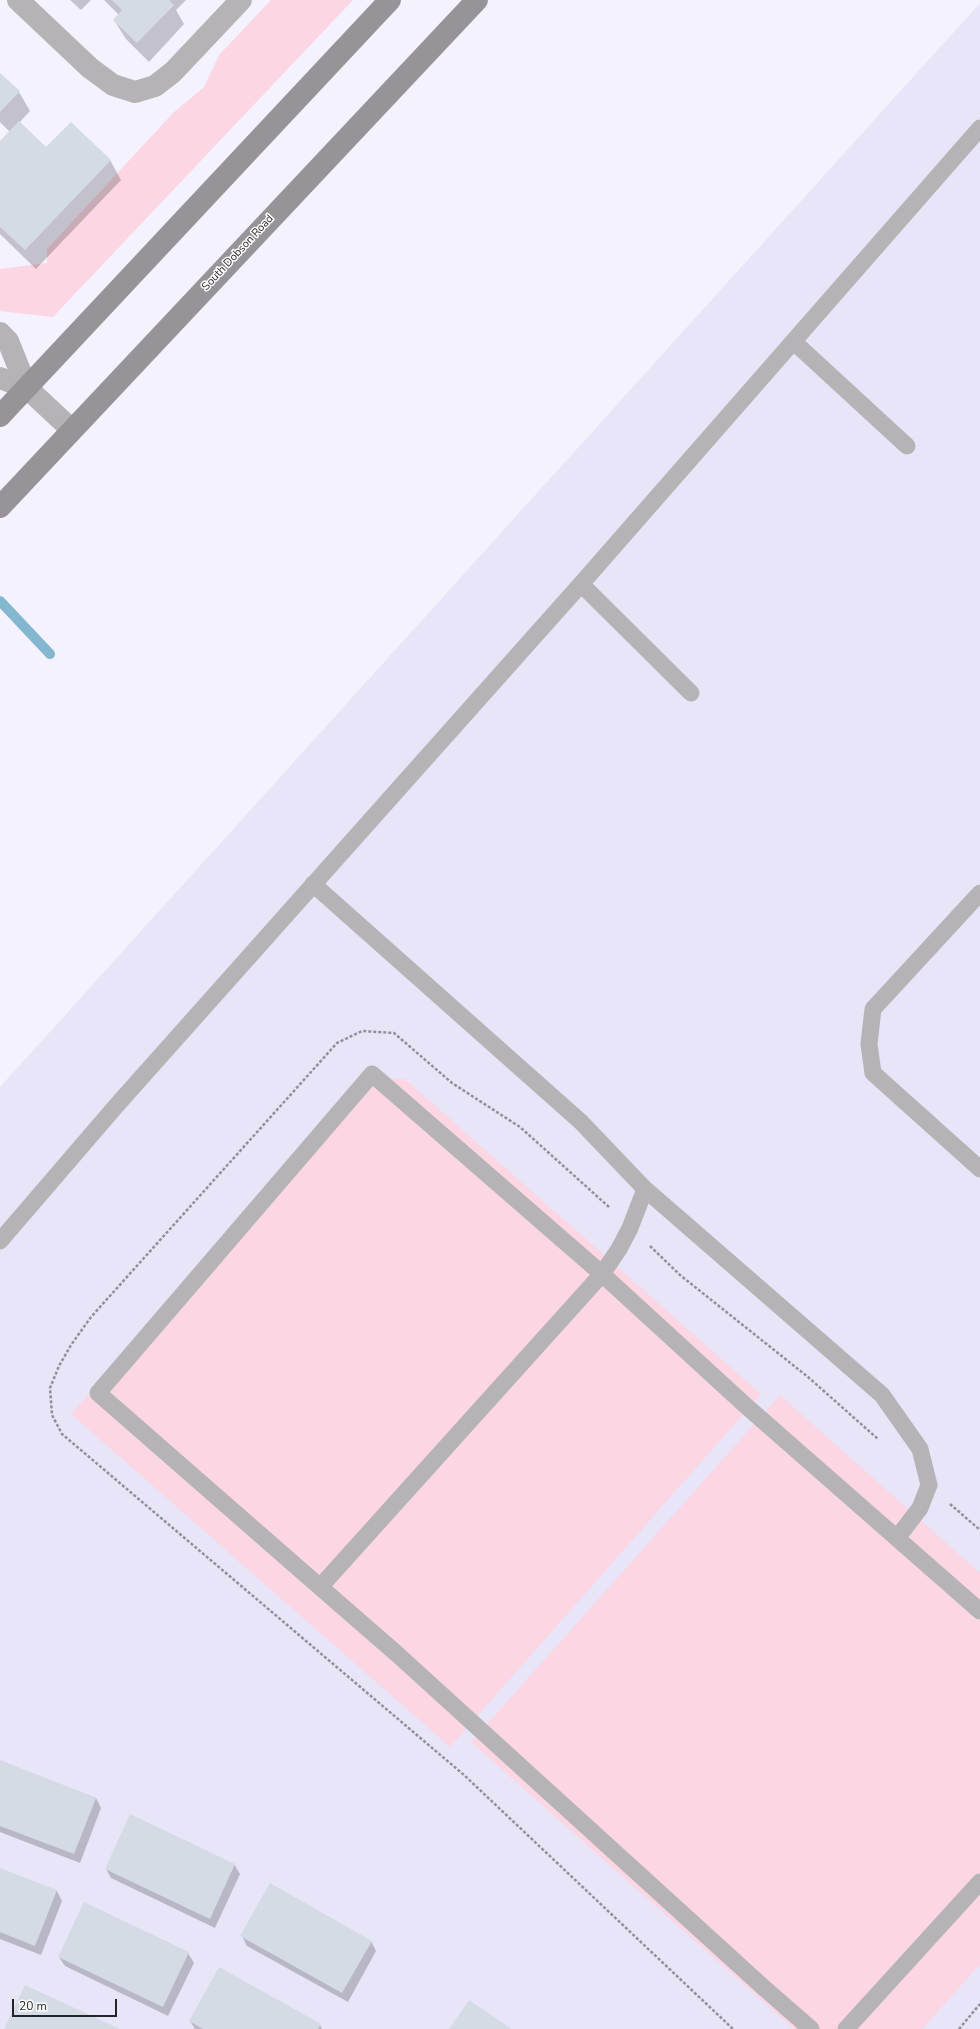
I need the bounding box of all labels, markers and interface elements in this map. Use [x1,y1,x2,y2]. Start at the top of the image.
street label: South Dobson Road [200,212,276,294]
scale bar [14,1991,119,2017]
text: 20 m [19,1998,47,2014]

